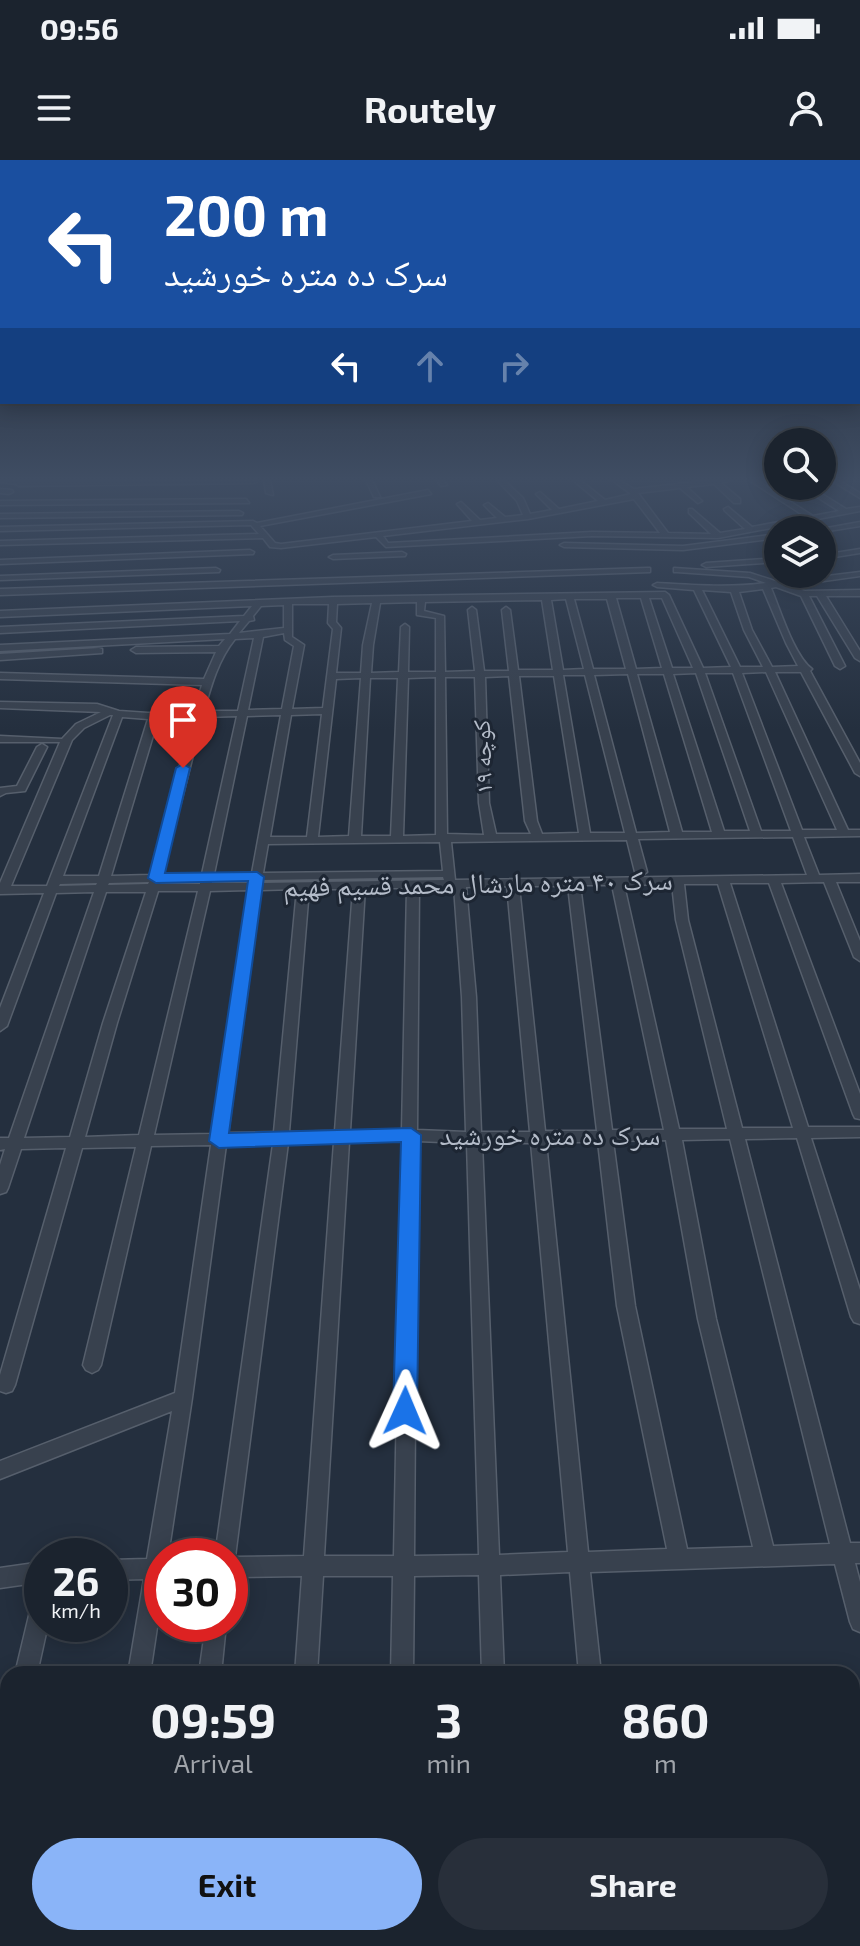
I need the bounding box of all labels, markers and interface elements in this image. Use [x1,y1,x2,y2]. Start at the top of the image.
text: 09:56 [40,10,119,46]
icon: menu [32,86,76,130]
icon: person [784,86,828,130]
text: Routely [364,87,496,130]
text: 200 m [164,180,329,247]
icon: left [32,192,136,296]
text: سرک ده متره خورشید [164,250,448,293]
icon: left [324,344,368,388]
icon: ahead [408,344,452,388]
icon: right [492,344,536,388]
map controls [764,428,836,588]
button: search [764,428,836,500]
button: layers [764,516,836,588]
pin [149,686,217,768]
icon: arrive [161,698,205,742]
street label: کوچه ۱۹ [466,719,498,795]
street label: سرک ۴۰ متره مارشال محمد قسیم فهیم [283,862,673,905]
street label: سرک ده متره خورشید [440,1117,660,1151]
position arrow [363,1369,447,1453]
speed limit sign: 30 [144,1538,248,1642]
text: 26 [53,1556,99,1604]
text: km/h [51,1598,101,1622]
text: 09:59 [150,1690,276,1748]
text: 3 [435,1690,462,1748]
text: 860 [621,1690,710,1748]
text: Arrival [174,1747,253,1778]
text: min [426,1747,471,1778]
text: m [654,1747,677,1778]
button: Exit [32,1838,422,1930]
button: Share [438,1838,828,1930]

